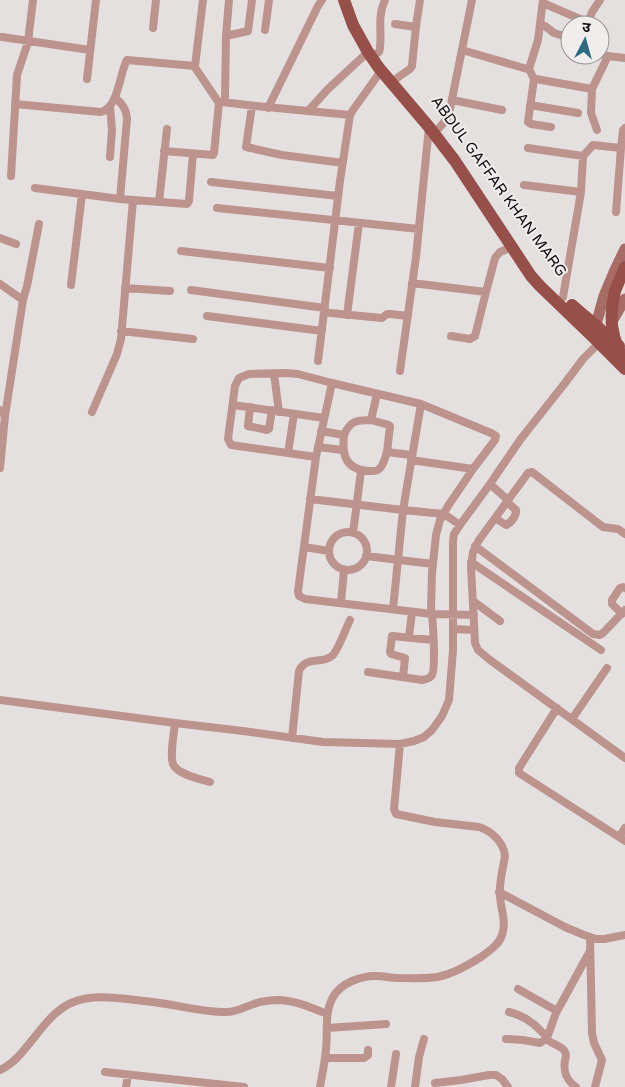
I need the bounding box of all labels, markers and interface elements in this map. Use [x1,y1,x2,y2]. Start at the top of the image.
north arrow [560,15,610,65]
text: उ [581,19,592,37]
street label: ABDUL GAFFAR KHAN MARG [427,92,571,280]

